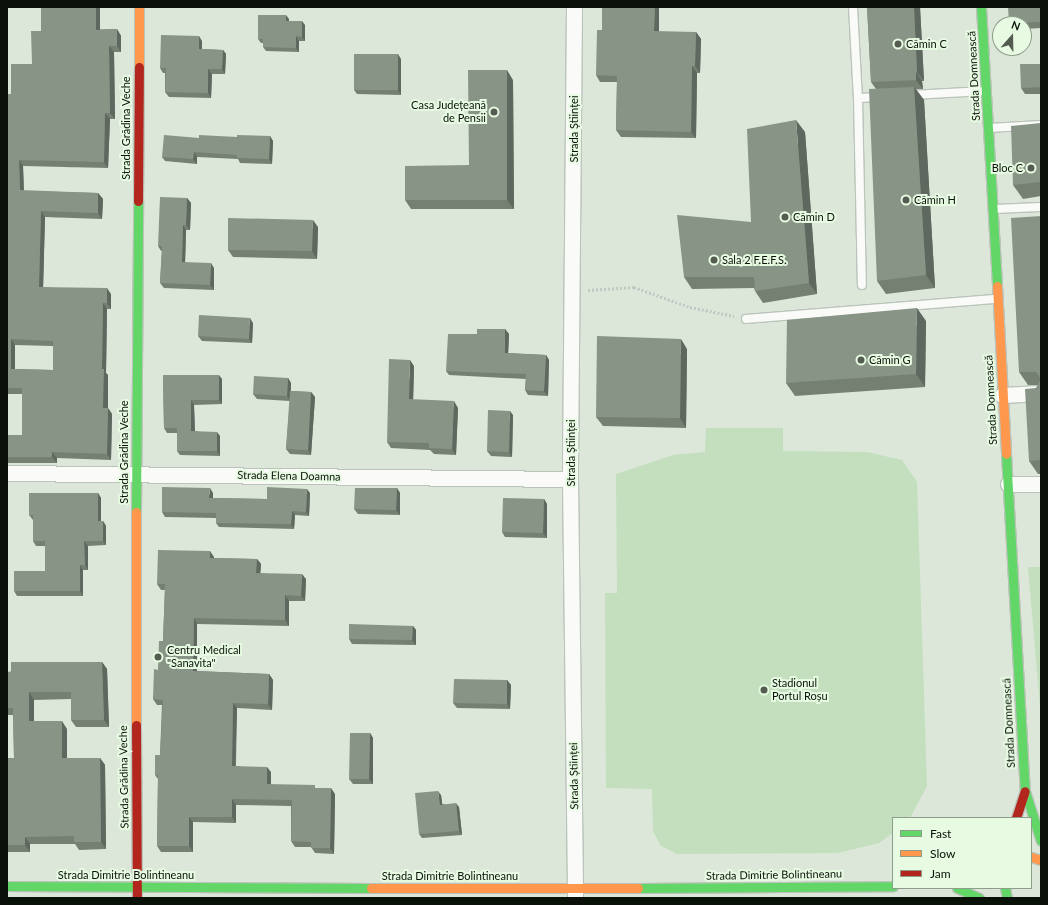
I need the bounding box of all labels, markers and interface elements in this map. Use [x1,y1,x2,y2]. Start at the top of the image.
north arrow [992,16,1032,56]
text: N [1010,18,1022,33]
street label: Strada Domnească [965,31,983,121]
place label: Cămin C [906,37,947,51]
marker: Cămin C [893,39,903,49]
street label: Strada Grădina Veche [119,76,133,180]
street label: Strada Științei [567,95,581,163]
place label: Casa Județeană de Pensii [411,99,486,125]
marker: Casa Județeană de Pensii [489,107,499,117]
place label: Bloc C [992,161,1023,175]
marker: Bloc C [1026,163,1036,173]
place label: Cămin H [914,193,956,207]
marker: Cămin H [901,195,911,205]
place label: Cămin D [793,210,835,224]
marker: Cămin D [780,212,790,222]
place label: Sala 2 F.E.F.S. [722,253,786,267]
marker: Sala 2 F.E.F.S. [709,255,719,265]
place label: Cămin G [869,353,910,367]
marker: Cămin G [856,355,866,365]
street label: Strada Domnească [982,355,1000,445]
street label: Strada Grădina Veche [117,400,131,504]
street label: Strada Științei [564,419,578,487]
street label: Strada Elena Doamna [237,468,341,484]
place label: Centru Medical "Sanavita" [167,644,241,670]
marker: Centru Medical "Sanavita" [152,651,164,663]
place label: Stadionul Portul Roșu [772,677,828,703]
street label: Strada Domnească [1000,678,1018,768]
marker: Stadionul Portul Roșu [759,685,769,695]
street label: Strada Grădina Veche [116,725,132,829]
street label: Strada Științei [567,742,581,810]
legend [892,817,1032,889]
text: Fast [930,826,951,841]
text: Slow [930,846,955,861]
text: Jam [930,866,951,881]
street label: Strada Dimitrie Bolintineanu [706,867,842,883]
street label: Strada Dimitrie Bolintineanu [58,868,194,882]
street label: Strada Dimitrie Bolintineanu [382,869,518,883]

